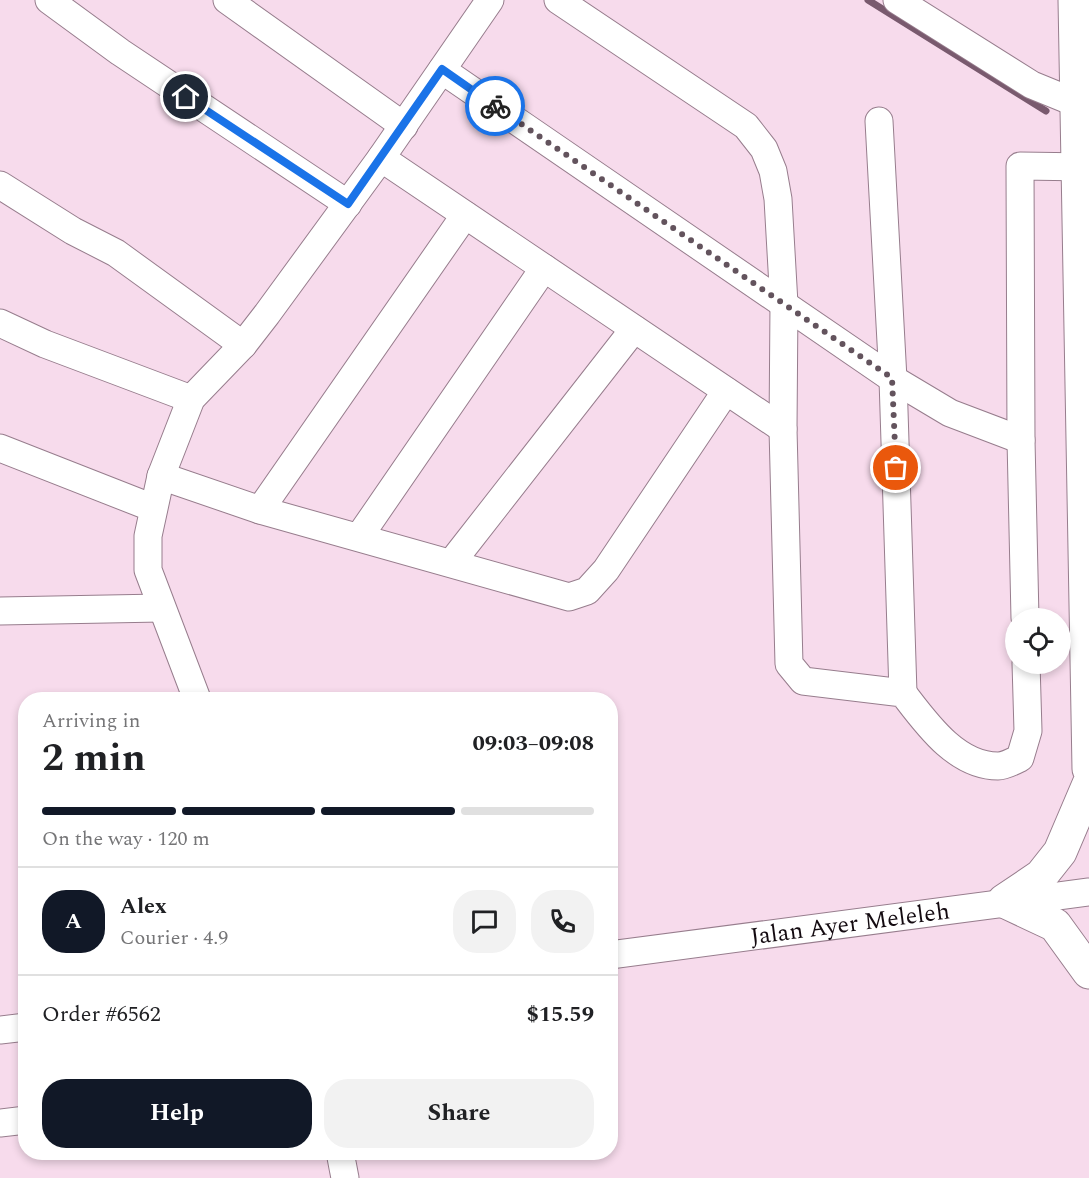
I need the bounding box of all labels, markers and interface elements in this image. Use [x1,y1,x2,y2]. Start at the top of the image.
pin [160,71,211,122]
courier [465,76,525,136]
icon: home [169,80,202,113]
icon: bike [479,90,512,123]
pin [870,442,921,493]
icon: bag [879,451,912,484]
map controls [1005,608,1071,674]
button: locate [1005,608,1071,674]
text: Arriving in [42,706,140,736]
text: 09:03–09:08 [472,727,594,760]
text: 2 min [42,729,146,788]
text: On the way · 120 m [42,824,210,854]
text: Alex [120,890,167,923]
button: chat [453,890,516,953]
button: phone [531,890,594,953]
street label: Jalan Ayer Meleleh [748,893,952,955]
text: A [65,905,82,938]
text: Courier · 4.9 [120,923,228,953]
text: Order #6562 [42,998,161,1031]
text: $15.59 [526,998,594,1031]
button: Help [42,1079,312,1148]
button: Share [324,1079,594,1148]

